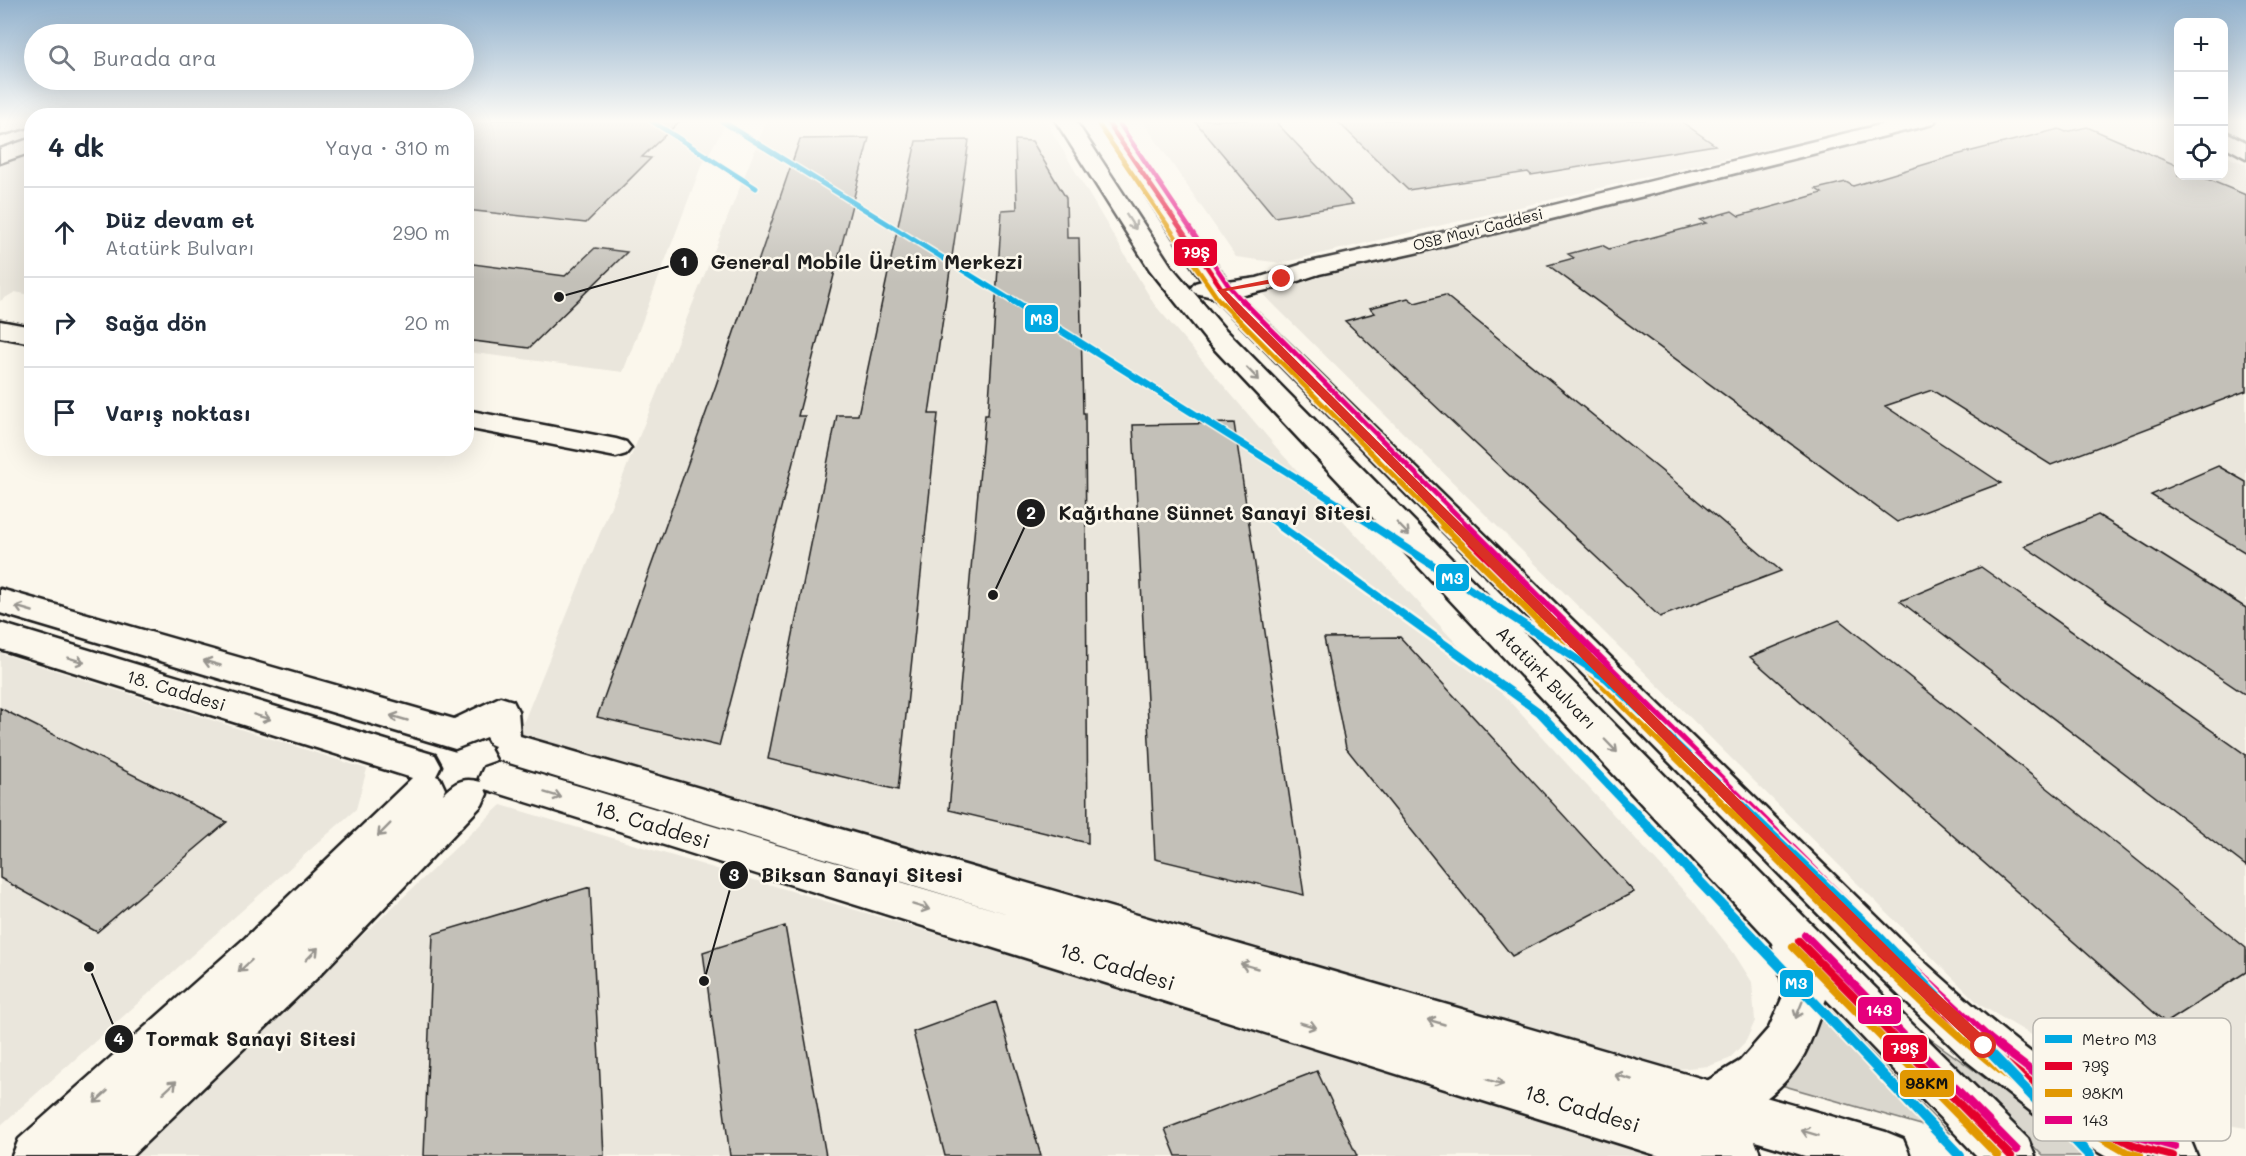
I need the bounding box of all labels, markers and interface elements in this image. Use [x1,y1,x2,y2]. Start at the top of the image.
map controls [2174,18,2228,180]
button: + [2174,18,2228,72]
search box [24,24,474,90]
icon: search [45,41,78,74]
text: Burada ara [93,43,217,72]
button: − [2174,72,2228,126]
button: locate [2174,126,2228,180]
text: 4 dk [48,130,104,164]
text: Yaya · 310 m [325,134,450,160]
street label: OSB Mavi Caddesi [1411,203,1545,255]
text: Düz devam et [105,205,254,234]
one-way arrow [1125,214,1137,230]
icon: ahead [48,216,81,249]
text: 290 m [392,219,450,245]
text: Atatürk Bulvarı [105,234,255,260]
line badge: 79Ş [1173,238,1218,267]
text: 79Ş [1182,241,1210,262]
callout: General Mobile Üretim Merkezi [669,243,1036,281]
text: General Mobile Üretim Merkezi [711,248,1023,274]
text: 1 [680,249,688,273]
route end [1268,265,1294,291]
line badge: M3 [1024,304,1059,333]
icon: right [48,306,81,339]
text: Sağa dön [105,308,207,337]
text: M3 [1030,308,1053,329]
text: 20 m [404,309,450,335]
one-way arrow [1246,366,1260,381]
icon: arrive [48,396,81,429]
text: Varış noktası [105,398,251,427]
callout: Kağıthane Sünnet Sanayi Sitesi [1016,494,1383,532]
text: Kağıthane Sünnet Sanayi Sitesi [1059,499,1371,525]
text: 2 [1026,500,1036,524]
one-way arrow [1395,522,1410,537]
line badge: M3 [1435,563,1470,592]
text: M3 [1441,567,1464,588]
one-way arrow [15,603,34,614]
street label: Atatürk Bulvarı [1491,621,1602,734]
one-way arrow [66,655,85,666]
one-way arrow [202,657,221,668]
street label: 18. Caddesi [124,664,229,716]
one-way arrow [252,712,271,723]
one-way arrow [390,712,409,723]
one-way arrow [1603,738,1618,753]
one-way arrow [544,790,563,801]
street label: 18. Caddesi [591,793,713,854]
one-way arrow [377,822,392,837]
callout: Biksan Sanayi Sitesi [719,856,975,894]
text: Biksan Sanayi Sitesi [761,861,963,887]
text: 3 [729,862,740,886]
one-way arrow [911,902,930,913]
street label: 18. Caddesi [1056,935,1178,996]
one-way arrow [305,946,320,961]
one-way arrow [238,959,253,973]
one-way arrow [1240,960,1259,972]
line badge: M3 [1779,969,1814,998]
text: M3 [1785,972,1808,993]
line badge: 143 [1857,996,1902,1025]
text: 143 [1866,999,1893,1020]
one-way arrow [1793,1000,1804,1019]
one-way arrow [1427,1016,1446,1027]
legend [2033,1018,2231,1141]
callout: Tormak Sanayi Sitesi [104,1020,369,1058]
one-way arrow [1298,1020,1317,1031]
text: Tormak Sanayi Sitesi [146,1025,356,1051]
text: 4 [113,1026,125,1050]
text: Metro M3 [2082,1028,2156,1049]
route start [1970,1032,1996,1058]
line badge: 79Ş [1882,1034,1928,1063]
text: 79Ş [1891,1037,1919,1058]
text: 79Ş [2082,1055,2109,1076]
line badge: 98KM [1899,1069,1955,1098]
one-way arrow [1614,1071,1633,1082]
text: 98KM [1905,1072,1949,1093]
one-way arrow [1485,1077,1504,1088]
street label: 18. Caddesi [1521,1077,1643,1138]
one-way arrow [163,1080,178,1095]
text: 98KM [2082,1082,2124,1103]
one-way arrow [93,1090,108,1104]
text: 143 [2082,1109,2108,1130]
one-way arrow [1801,1127,1820,1138]

